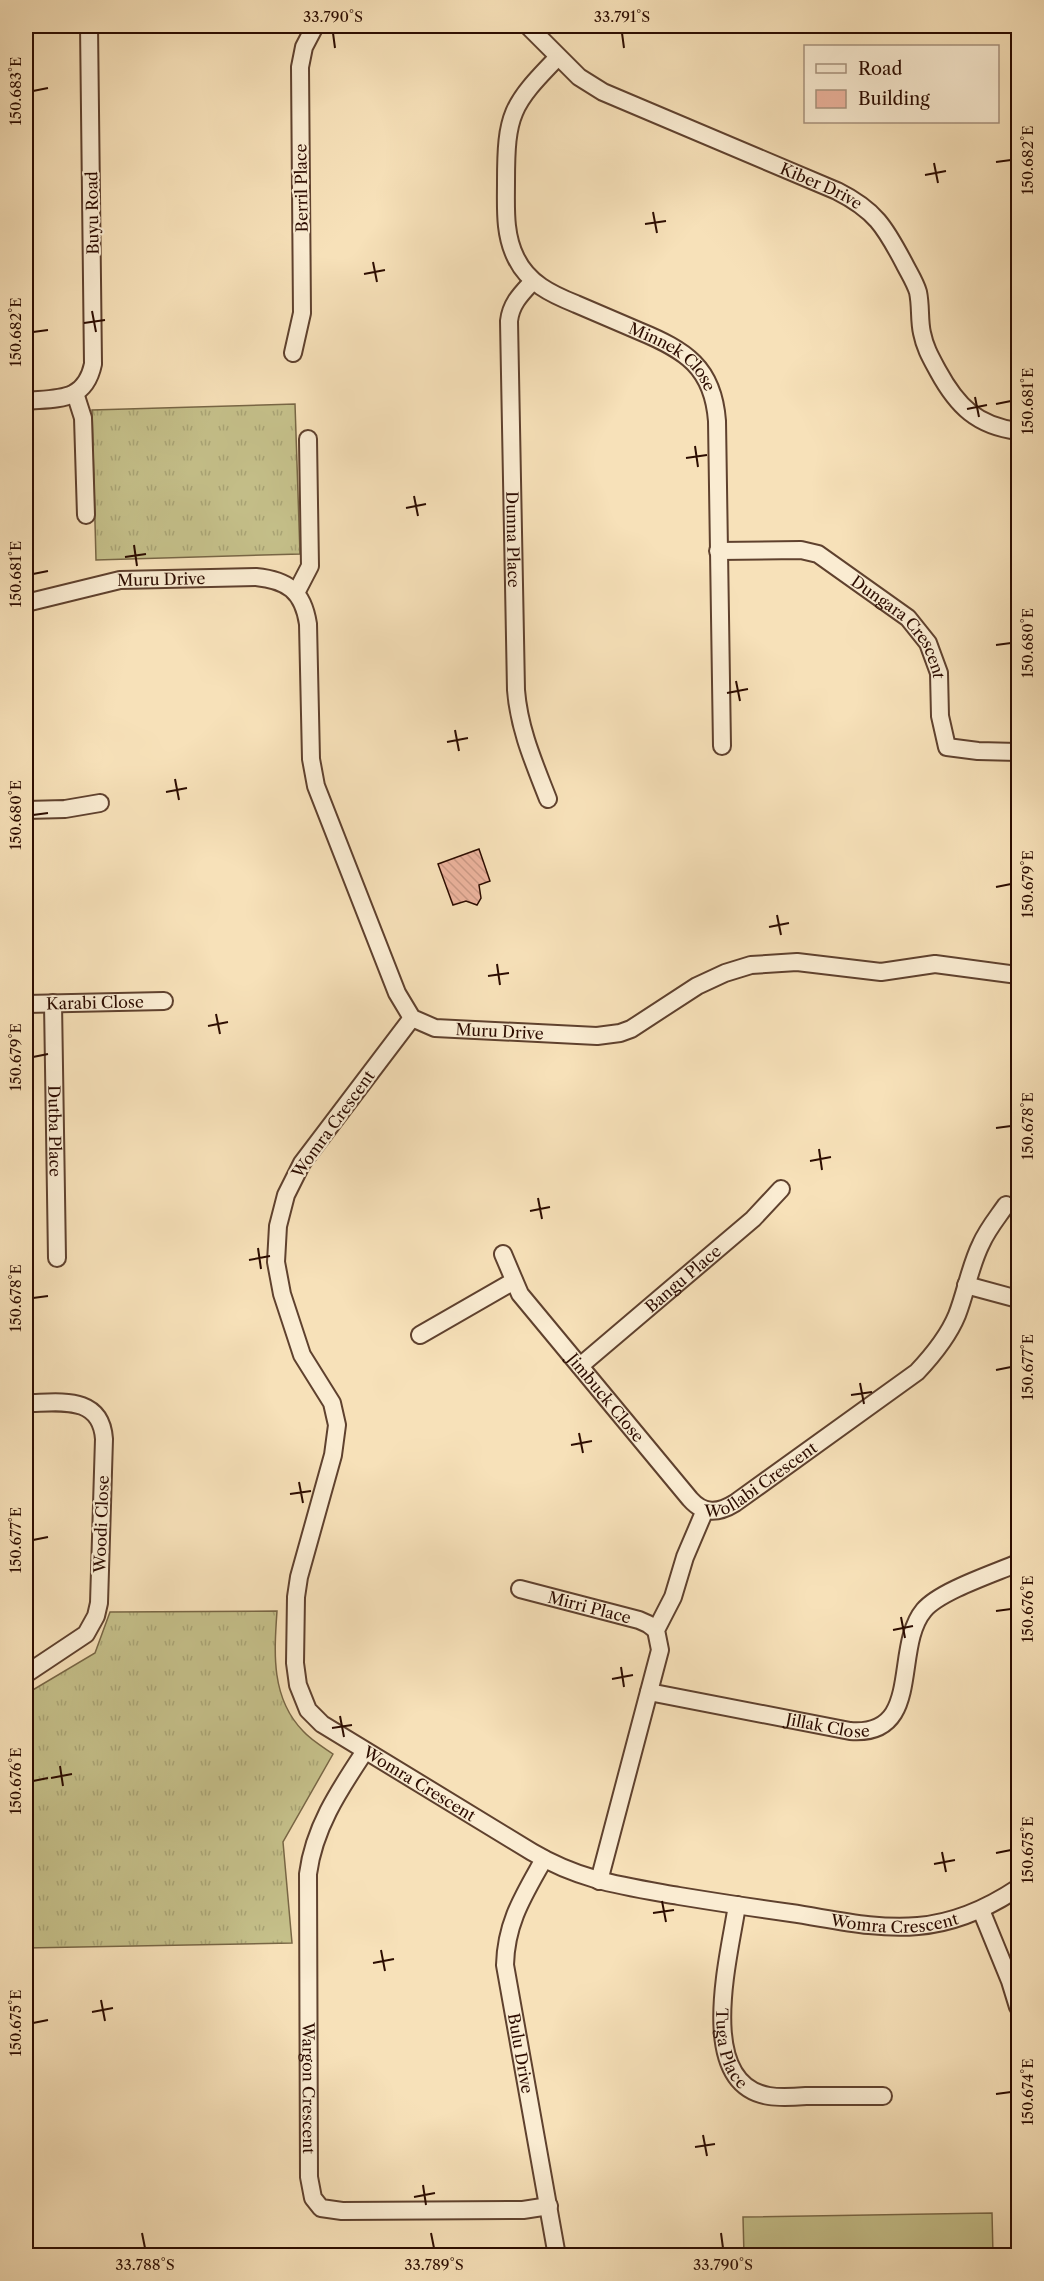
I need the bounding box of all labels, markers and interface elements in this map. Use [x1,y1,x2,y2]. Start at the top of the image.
text: 33.790°S [303,7,363,26]
text: 33.791°S [594,7,650,26]
legend [804,45,999,123]
text: 150.683°E [6,57,25,125]
text: Road [858,58,903,80]
text: Building [858,88,930,110]
text: 150.682°E [1018,125,1037,195]
street label: Berril Place [290,143,312,232]
street label: Kiber Drive [777,158,867,213]
street label: Buyu Road [81,171,103,255]
text: 150.682°E [6,297,25,367]
street label: Minnek Close [626,318,720,394]
text: 150.681°E [1018,368,1037,434]
street label: Dunna Place [502,491,524,588]
text: 150.681°E [6,541,25,607]
street label: Muru Drive [117,568,206,590]
street label: Dungara Crescent [847,571,949,679]
text: 150.680°E [1018,608,1037,678]
text: 150.680°E [6,780,25,850]
text: 150.679°E [1018,850,1037,918]
street label: Karabi Close [46,991,144,1014]
street label: Muru Drive [455,1019,544,1043]
text: 150.679°E [6,1023,25,1091]
street label: Womra Crescent [287,1066,379,1182]
street label: Dutba Place [44,1085,66,1177]
text: 150.678°E [1018,1092,1037,1160]
street label: Bangu Place [641,1241,725,1316]
text: 150.678°E [6,1264,25,1332]
text: 150.677°E [1018,1334,1037,1400]
street label: Jimbuck Close [561,1347,649,1446]
street label: Wollabi Crescent [703,1437,821,1521]
street label: Woodi Close [89,1475,113,1574]
text: 150.677°E [6,1507,25,1573]
text: 150.676°E [1018,1575,1037,1643]
street label: Mirri Place [546,1587,633,1628]
street label: Jillak Close [781,1708,871,1742]
street label: Womra Crescent [359,1741,480,1825]
text: 150.676°E [6,1747,25,1815]
text: 150.675°E [1018,1816,1037,1884]
street label: Womra Crescent [828,1908,961,1937]
text: 150.675°E [6,1989,25,2057]
street label: Tuga Place [712,2008,752,2093]
street label: Bulu Drive [504,2011,538,2095]
street label: Wargon Crescent [298,2021,319,2154]
text: 150.674°E [1018,2058,1037,2126]
text: 33.788°S [115,2255,175,2274]
text: 33.789°S [404,2255,464,2274]
text: 33.790°S [693,2255,753,2274]

